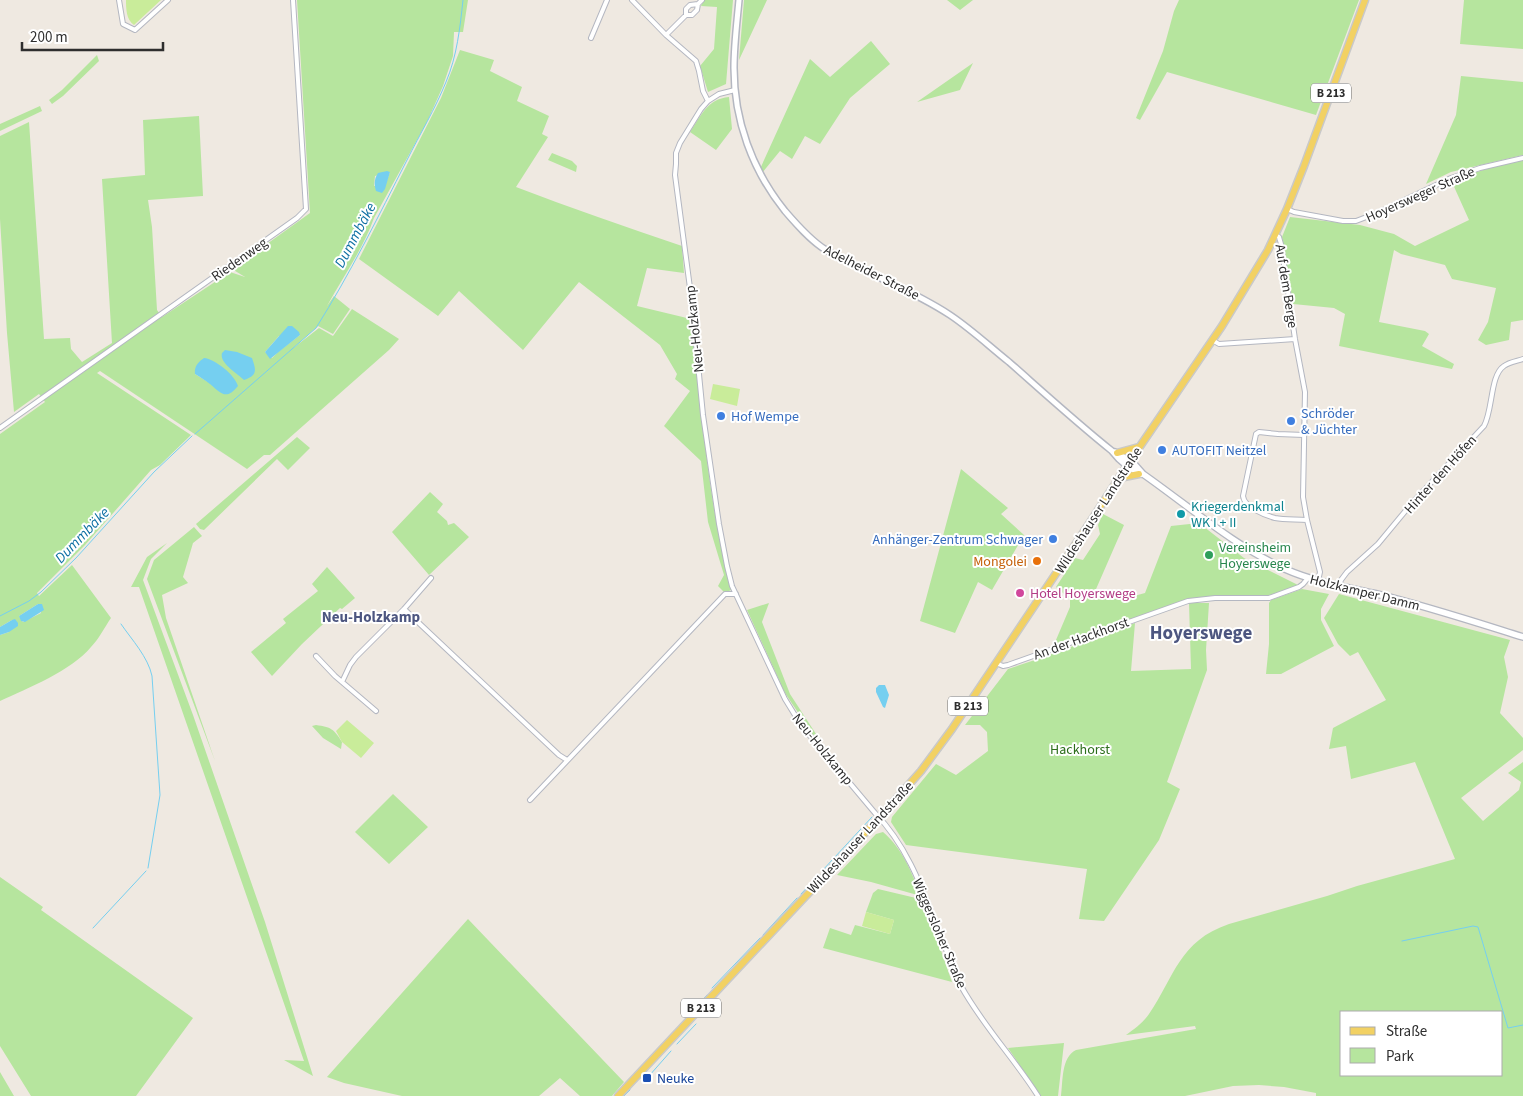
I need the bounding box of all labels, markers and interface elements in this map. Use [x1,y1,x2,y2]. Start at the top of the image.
scale bar [22,20,164,52]
text: 200 m [30,27,68,48]
road number: B 213 [1311,84,1351,102]
street label: Hoyersweger Straße [1363,162,1478,228]
water label: Dummbäke [330,199,381,271]
street label: Riedenweg [207,233,272,287]
street label: Adelheider Straße [820,240,923,306]
street label: Auf dem Berge [1269,243,1303,330]
street label: Neu-Holzkamp [680,284,710,373]
place label: Schröder & Jüchter [1301,404,1357,440]
place label: Hof Wempe [731,407,799,427]
marker: Hof Wempe [715,410,727,422]
marker: Schröder & Jüchter [1285,415,1297,427]
street label: Hinter den Höfen [1400,431,1482,518]
place label: AUTOFIT Neitzel [1172,441,1267,461]
street label: Wildeshauser Landstraße [1050,443,1147,578]
marker: AUTOFIT Neitzel [1156,444,1168,456]
place label: Kriegerdenkmal WK I + II [1191,497,1285,533]
water label: Dummbäke [50,503,115,568]
marker: Kriegerdenkmal WK I + II [1175,508,1187,520]
place label: Anhänger-Zentrum Schwager [872,530,1043,550]
marker: Anhänger-Zentrum Schwager [1047,533,1059,545]
place label: Vereinsheim Hoyerswege [1219,538,1291,574]
marker: Vereinsheim Hoyerswege [1203,549,1215,561]
place label: Mongolei [973,552,1027,572]
marker: Mongolei [1031,555,1043,567]
street label: Holzkamper Damm [1308,570,1422,616]
place label: Hotel Hoyerswege [1030,584,1136,604]
marker: Hotel Hoyerswege [1014,587,1026,599]
district label: Neu-Holzkamp [322,607,421,628]
street label: An der Hackhorst [1031,612,1132,665]
district label: Hoyerswege [1150,620,1252,647]
road number: B 213 [948,696,988,716]
street label: Neu-Holzkamp [787,709,858,790]
park label: Hackhorst [1050,740,1110,760]
street label: Wildeshauser Landstraße [803,777,918,898]
street label: Wiggersloher Straße [907,875,971,992]
road number: B 213 [681,998,721,1018]
legend [1340,1011,1503,1076]
text: Straße [1386,1021,1427,1042]
text: Park [1386,1046,1415,1067]
place label: Neuke [657,1069,694,1089]
marker: Neuke [641,1072,653,1084]

